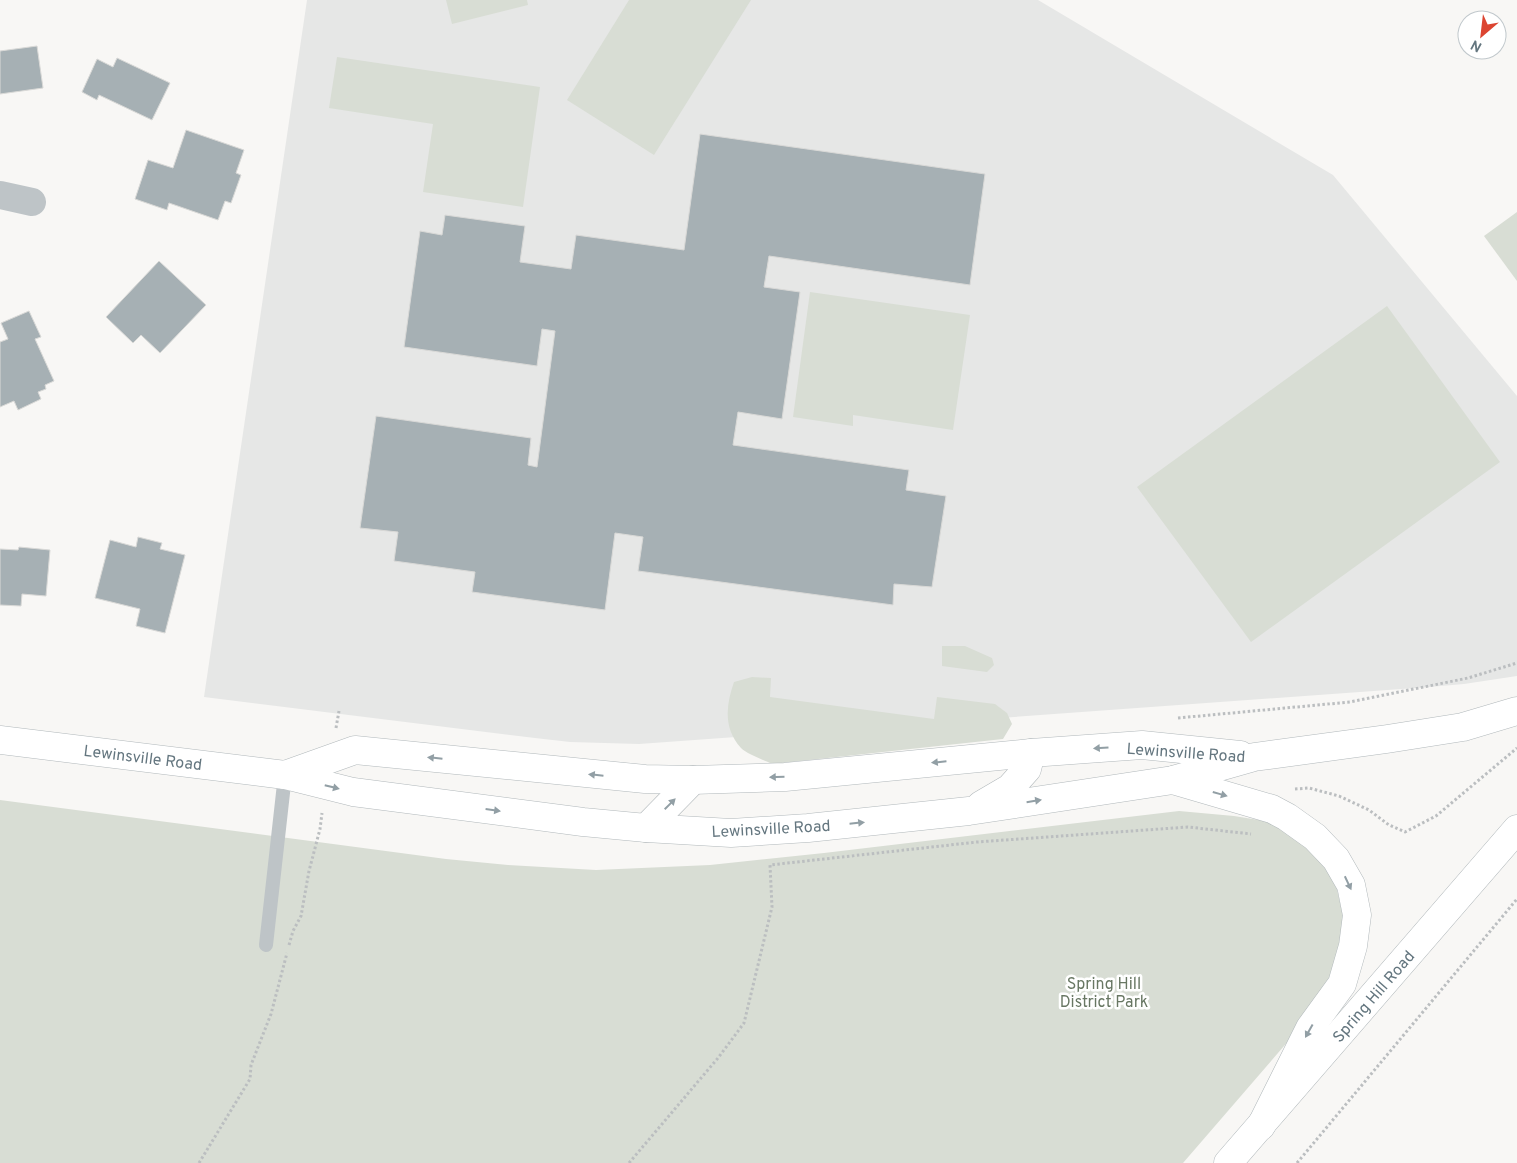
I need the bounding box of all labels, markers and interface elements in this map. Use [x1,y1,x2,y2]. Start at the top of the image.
north arrow [1457,10,1507,60]
text: N [1468,35,1485,55]
street label: Lewinsville Road [1126,740,1246,768]
street label: Lewinsville Road [82,742,203,776]
one-way arrow [1093,745,1109,753]
one-way arrow [426,754,442,762]
one-way arrow [931,759,947,767]
one-way arrow [588,770,604,778]
one-way arrow [769,773,785,781]
one-way arrow [325,783,340,791]
one-way arrow [1213,791,1228,799]
one-way arrow [1027,797,1043,805]
one-way arrow [663,798,675,810]
one-way arrow [485,807,501,815]
street label: Lewinsville Road [711,817,831,843]
one-way arrow [849,819,865,827]
one-way arrow [1344,875,1353,890]
street label: Spring Hill Road [1329,947,1420,1047]
park label: Spring Hill District Park [1060,975,1148,1013]
one-way arrow [1304,1024,1313,1038]

